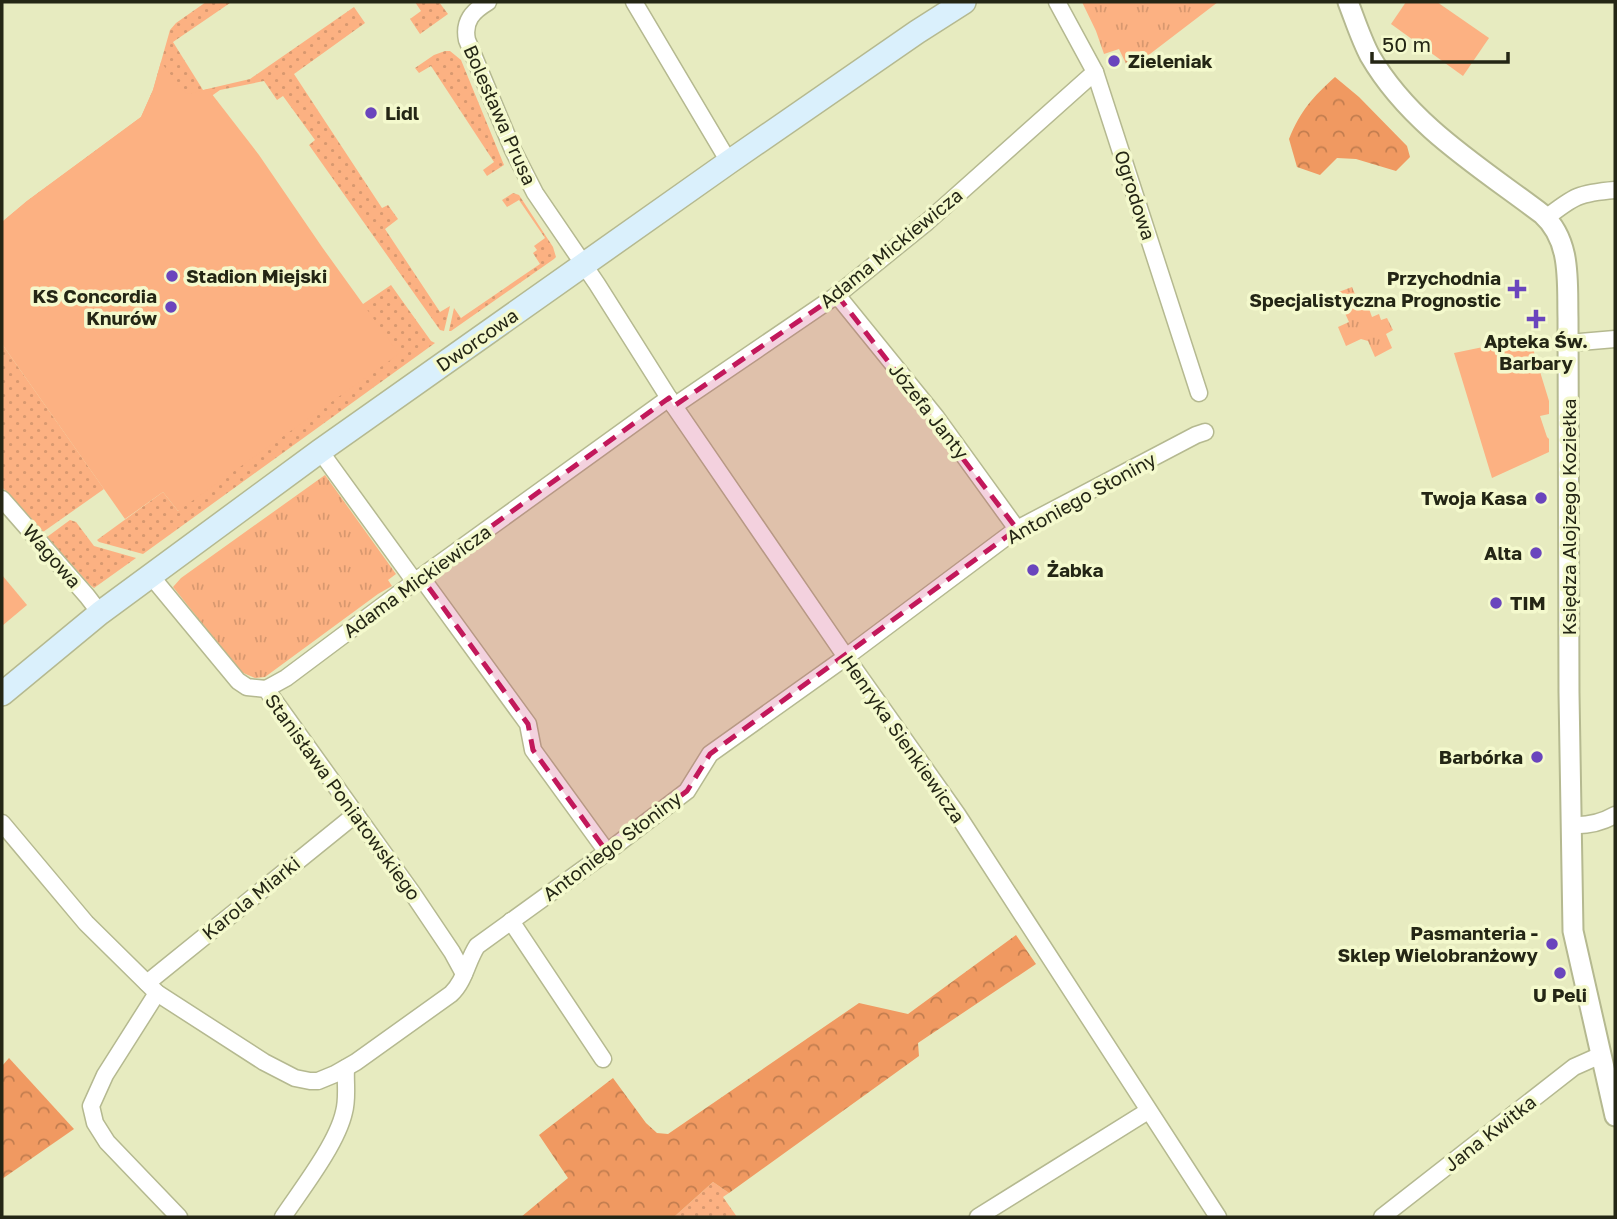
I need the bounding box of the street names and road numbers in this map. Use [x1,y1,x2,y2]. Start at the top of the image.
street label: Bolesława Prusa [459,41,542,188]
street label: Ogrodowa [1110,147,1161,243]
street label: Adama Mickiewicza [815,183,967,312]
street label: Dworcowa [431,303,522,376]
street label: Józefa Janty [885,358,974,464]
street label: Księdza Alojzego Koziełka [1557,398,1580,636]
street label: Antoniego Słoniny [1002,447,1160,548]
street label: Wagowa [18,519,86,592]
street label: Adama Mickiewicza [338,519,495,642]
street label: Henryka Sienkiewicza [837,650,970,827]
street label: Stanisława Poniatowskiego [261,689,426,904]
street label: Antoniego Słoniny [538,786,686,905]
street label: Karola Miarki [197,851,304,944]
street label: Jana Kwitka [1439,1090,1540,1176]

